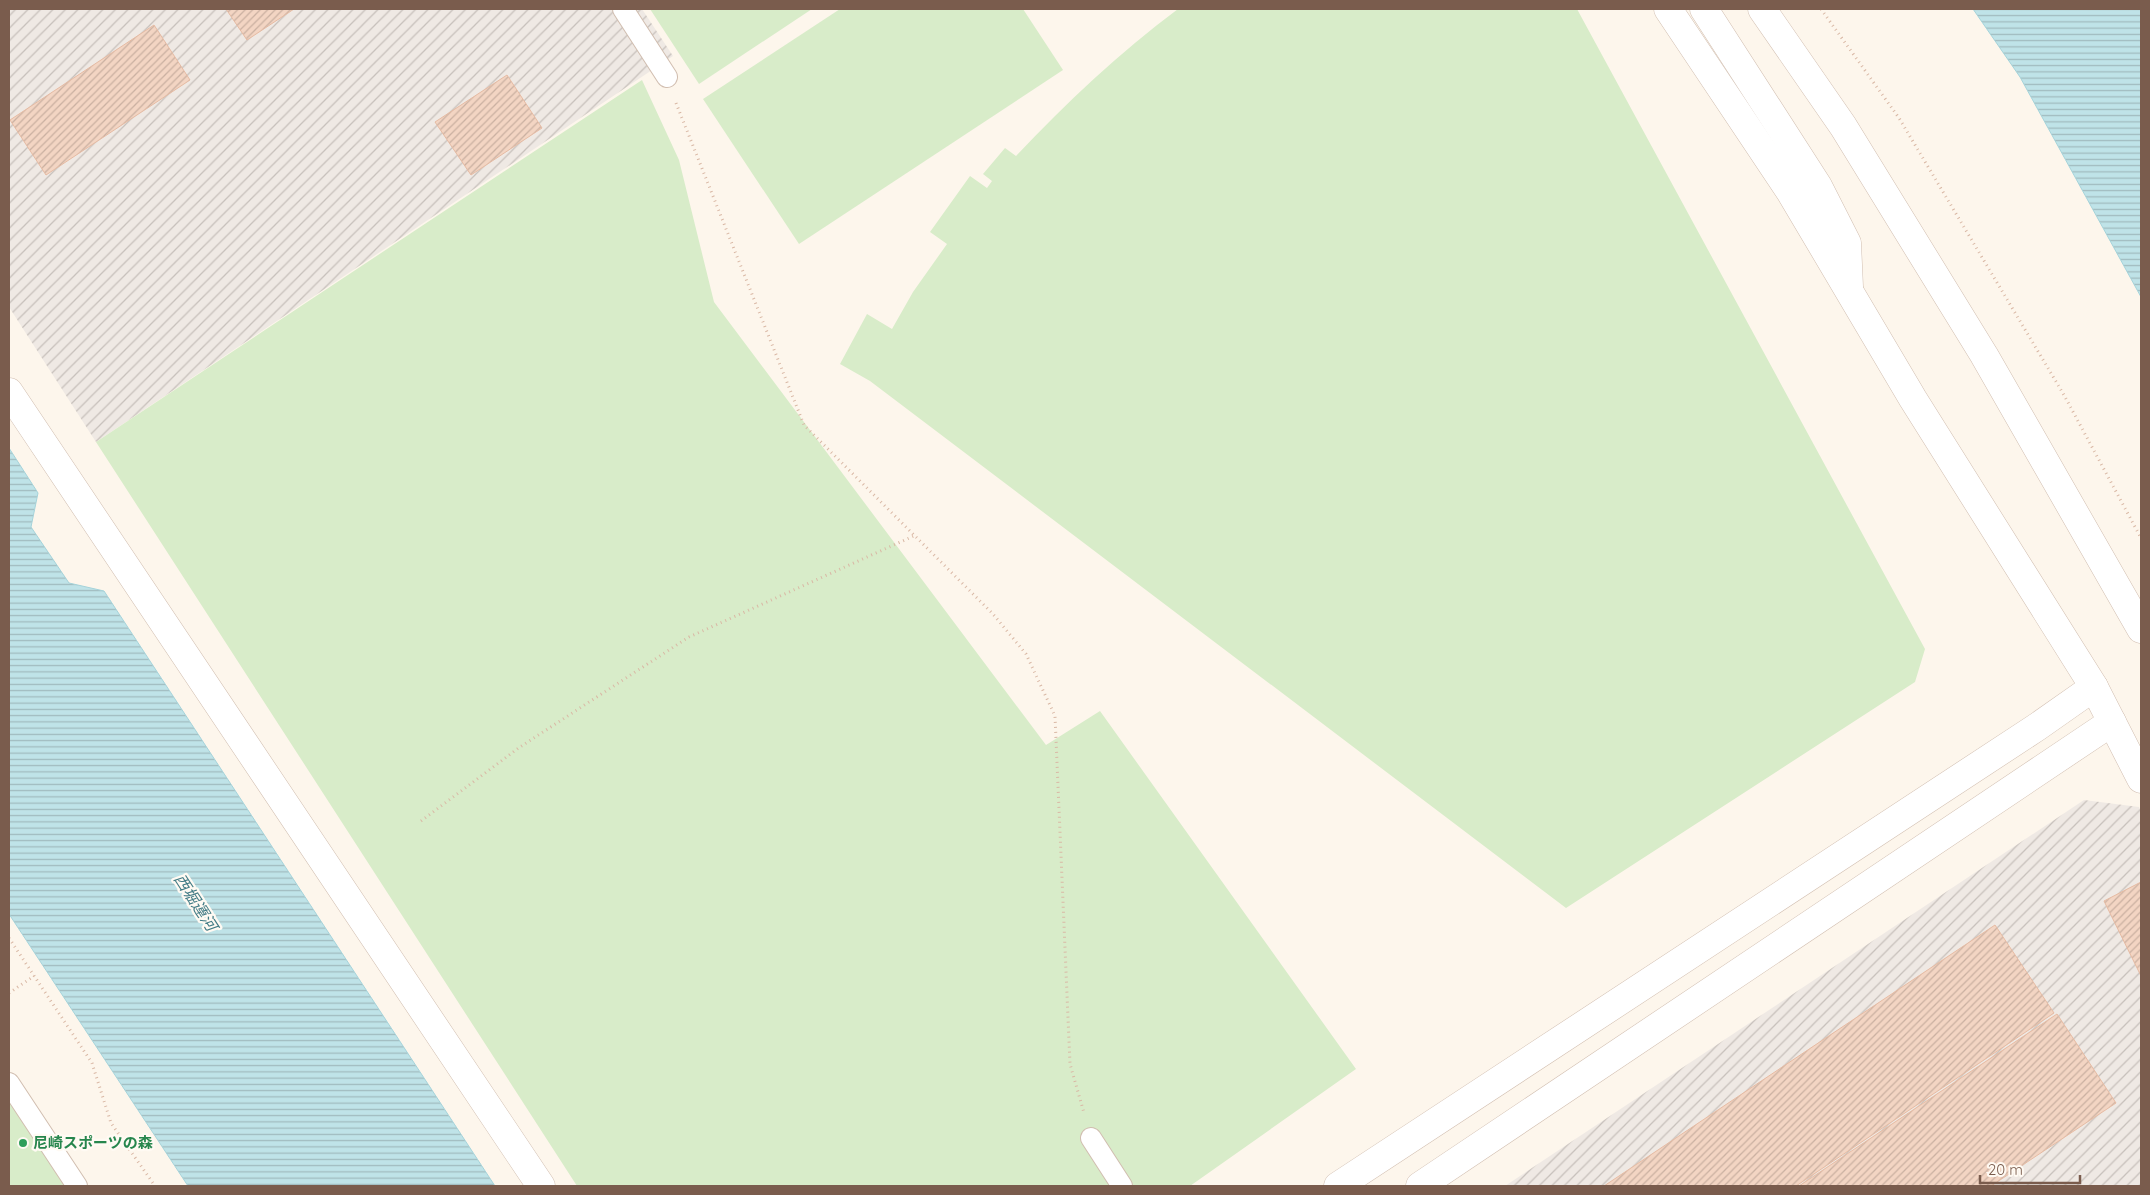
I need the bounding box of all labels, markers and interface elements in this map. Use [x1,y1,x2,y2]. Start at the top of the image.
water label: 西堀運河 [170,870,223,937]
place label: 尼崎スポーツの森 [33,1133,153,1152]
marker: 尼崎スポーツの森 [17,1137,29,1149]
scale bar [1980,1152,2080,1184]
text: 20 m [1988,1160,2023,1179]

